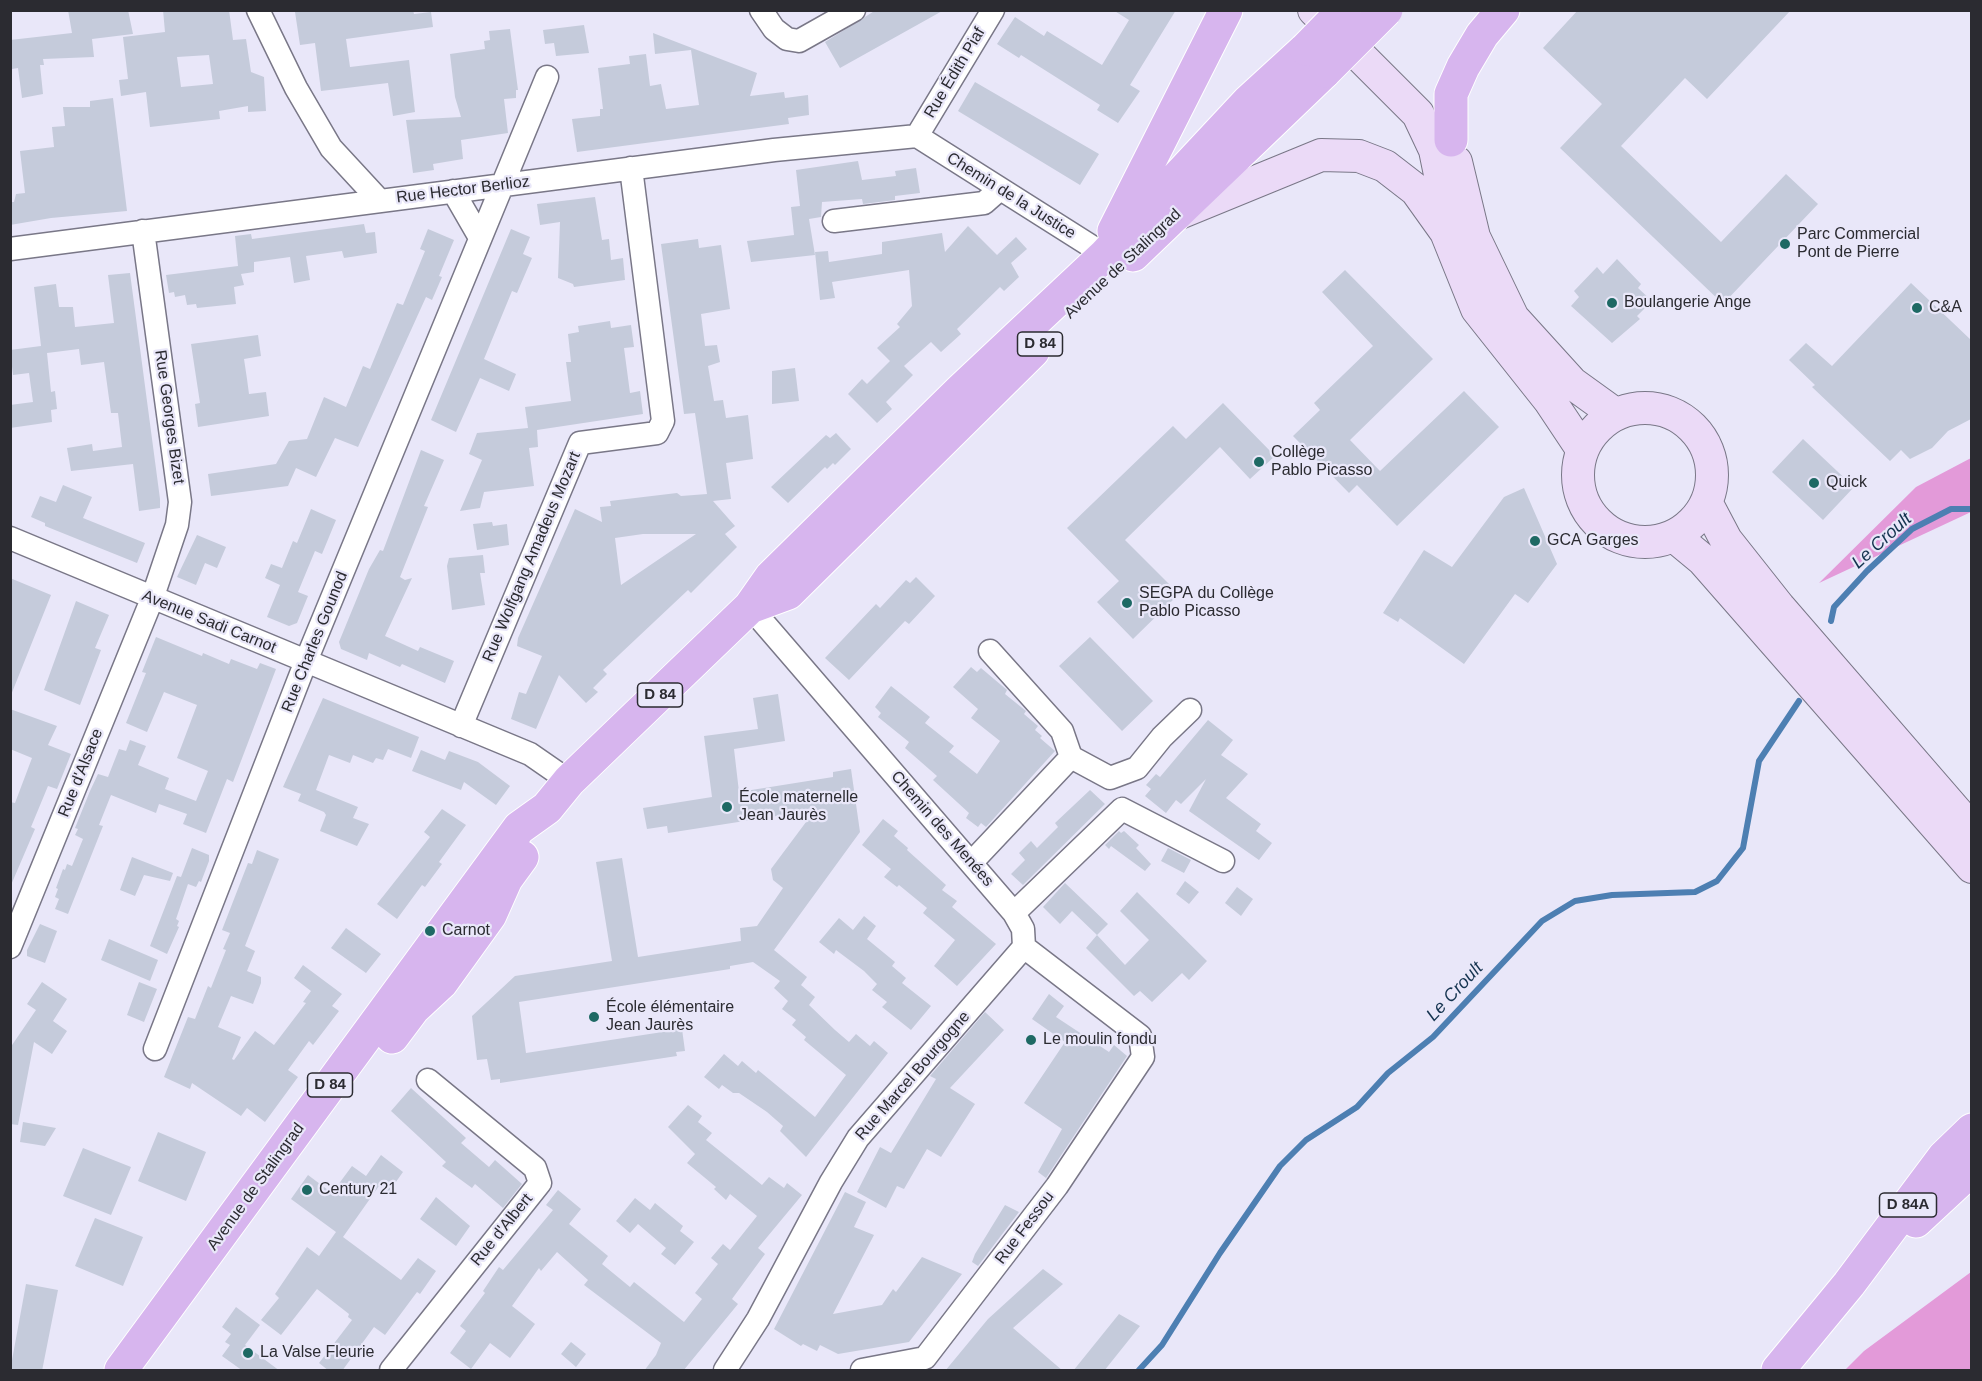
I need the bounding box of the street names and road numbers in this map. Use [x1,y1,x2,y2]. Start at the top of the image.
street label: Rue Édith Piaf [920,24,990,122]
street label: Chemin de la Justice [943,149,1079,243]
street label: Rue Hector Berlioz [395,172,531,208]
street label: Avenue de Stalingrad [1061,205,1185,323]
road number: D 84 [1018,332,1062,356]
street label: Rue Georges Bizet [150,349,188,485]
street label: Rue Wolfgang Amadeus Mozart [479,449,585,665]
street label: Rue Charles Gounod [278,569,352,715]
street label: Avenue Sadi Carnot [139,586,279,658]
road number: D 84 [638,683,682,707]
street label: Rue d'Alsace [55,726,107,820]
street label: Chemin des Menées [887,767,997,891]
street label: Rue Marcel Bourgogne [852,1008,974,1144]
road number: D 84 [308,1073,352,1097]
street label: Avenue de Stalingrad [203,1120,309,1254]
street label: Rue Fessou [991,1188,1059,1268]
street label: Rue d'Albert [467,1190,537,1270]
road number: D 84A [1880,1193,1936,1217]

